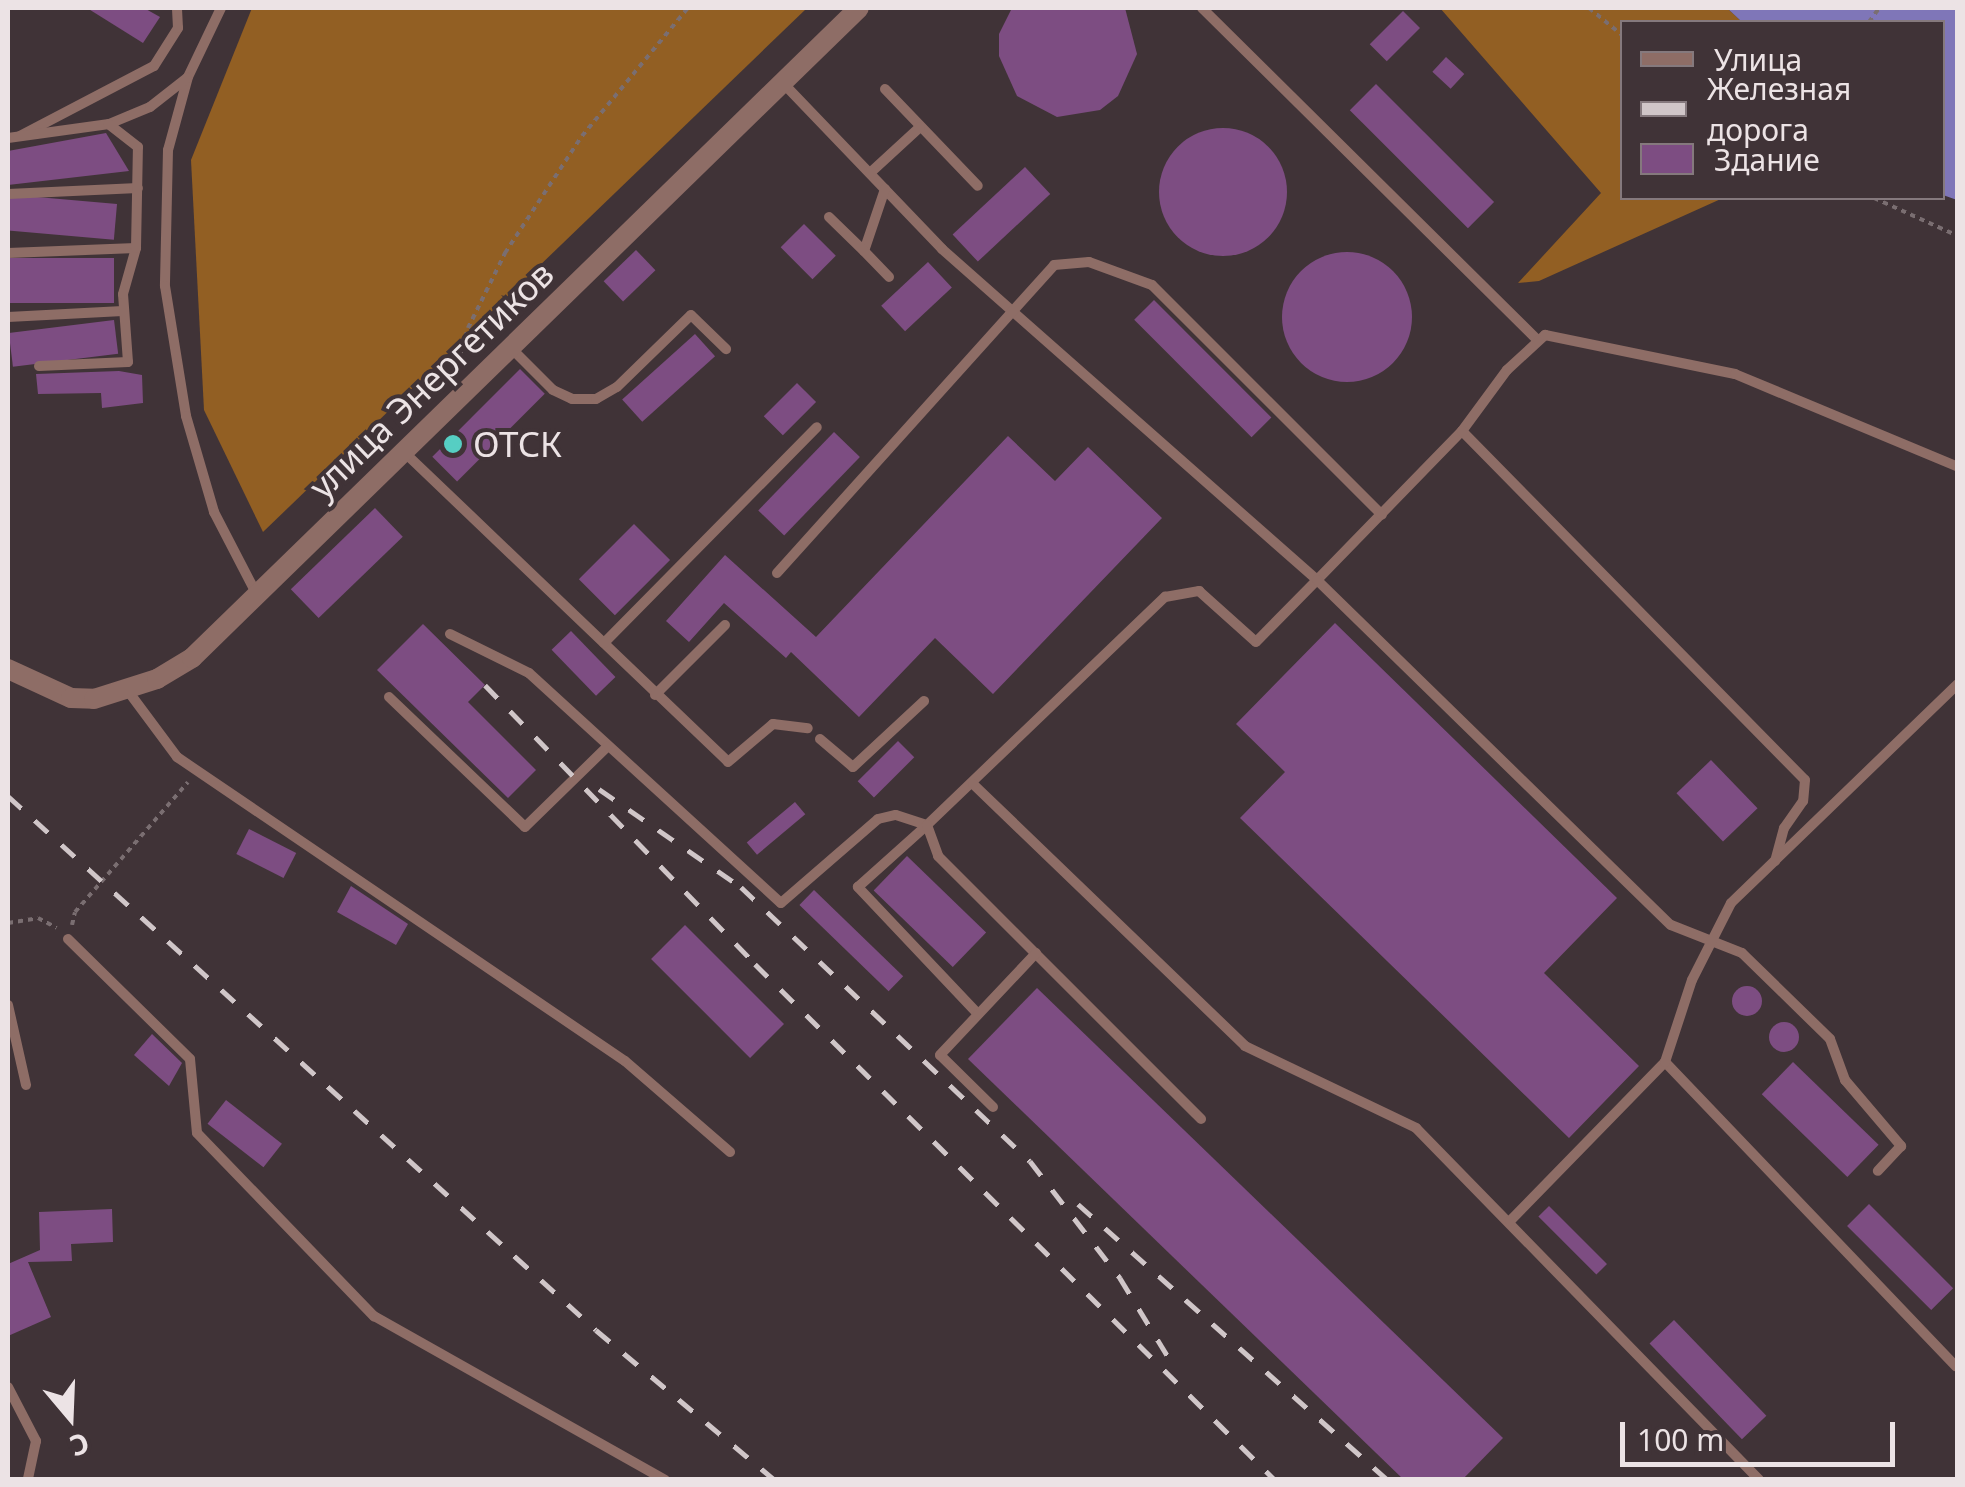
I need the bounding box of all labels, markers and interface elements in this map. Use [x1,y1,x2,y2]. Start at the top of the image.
legend [1620,20,1945,200]
text: Улица [1714,39,1802,80]
text: Железная дорога [1707,68,1851,150]
text: Здание [1714,139,1820,180]
street label: улица Энергетиков [300,253,562,507]
place label: ОТСК [473,423,562,465]
marker: ОТСК [442,433,464,455]
north arrow [20,1367,120,1467]
scale bar [1625,1402,1900,1464]
text: 100 m [1637,1419,1724,1460]
text: С [65,1424,94,1466]

